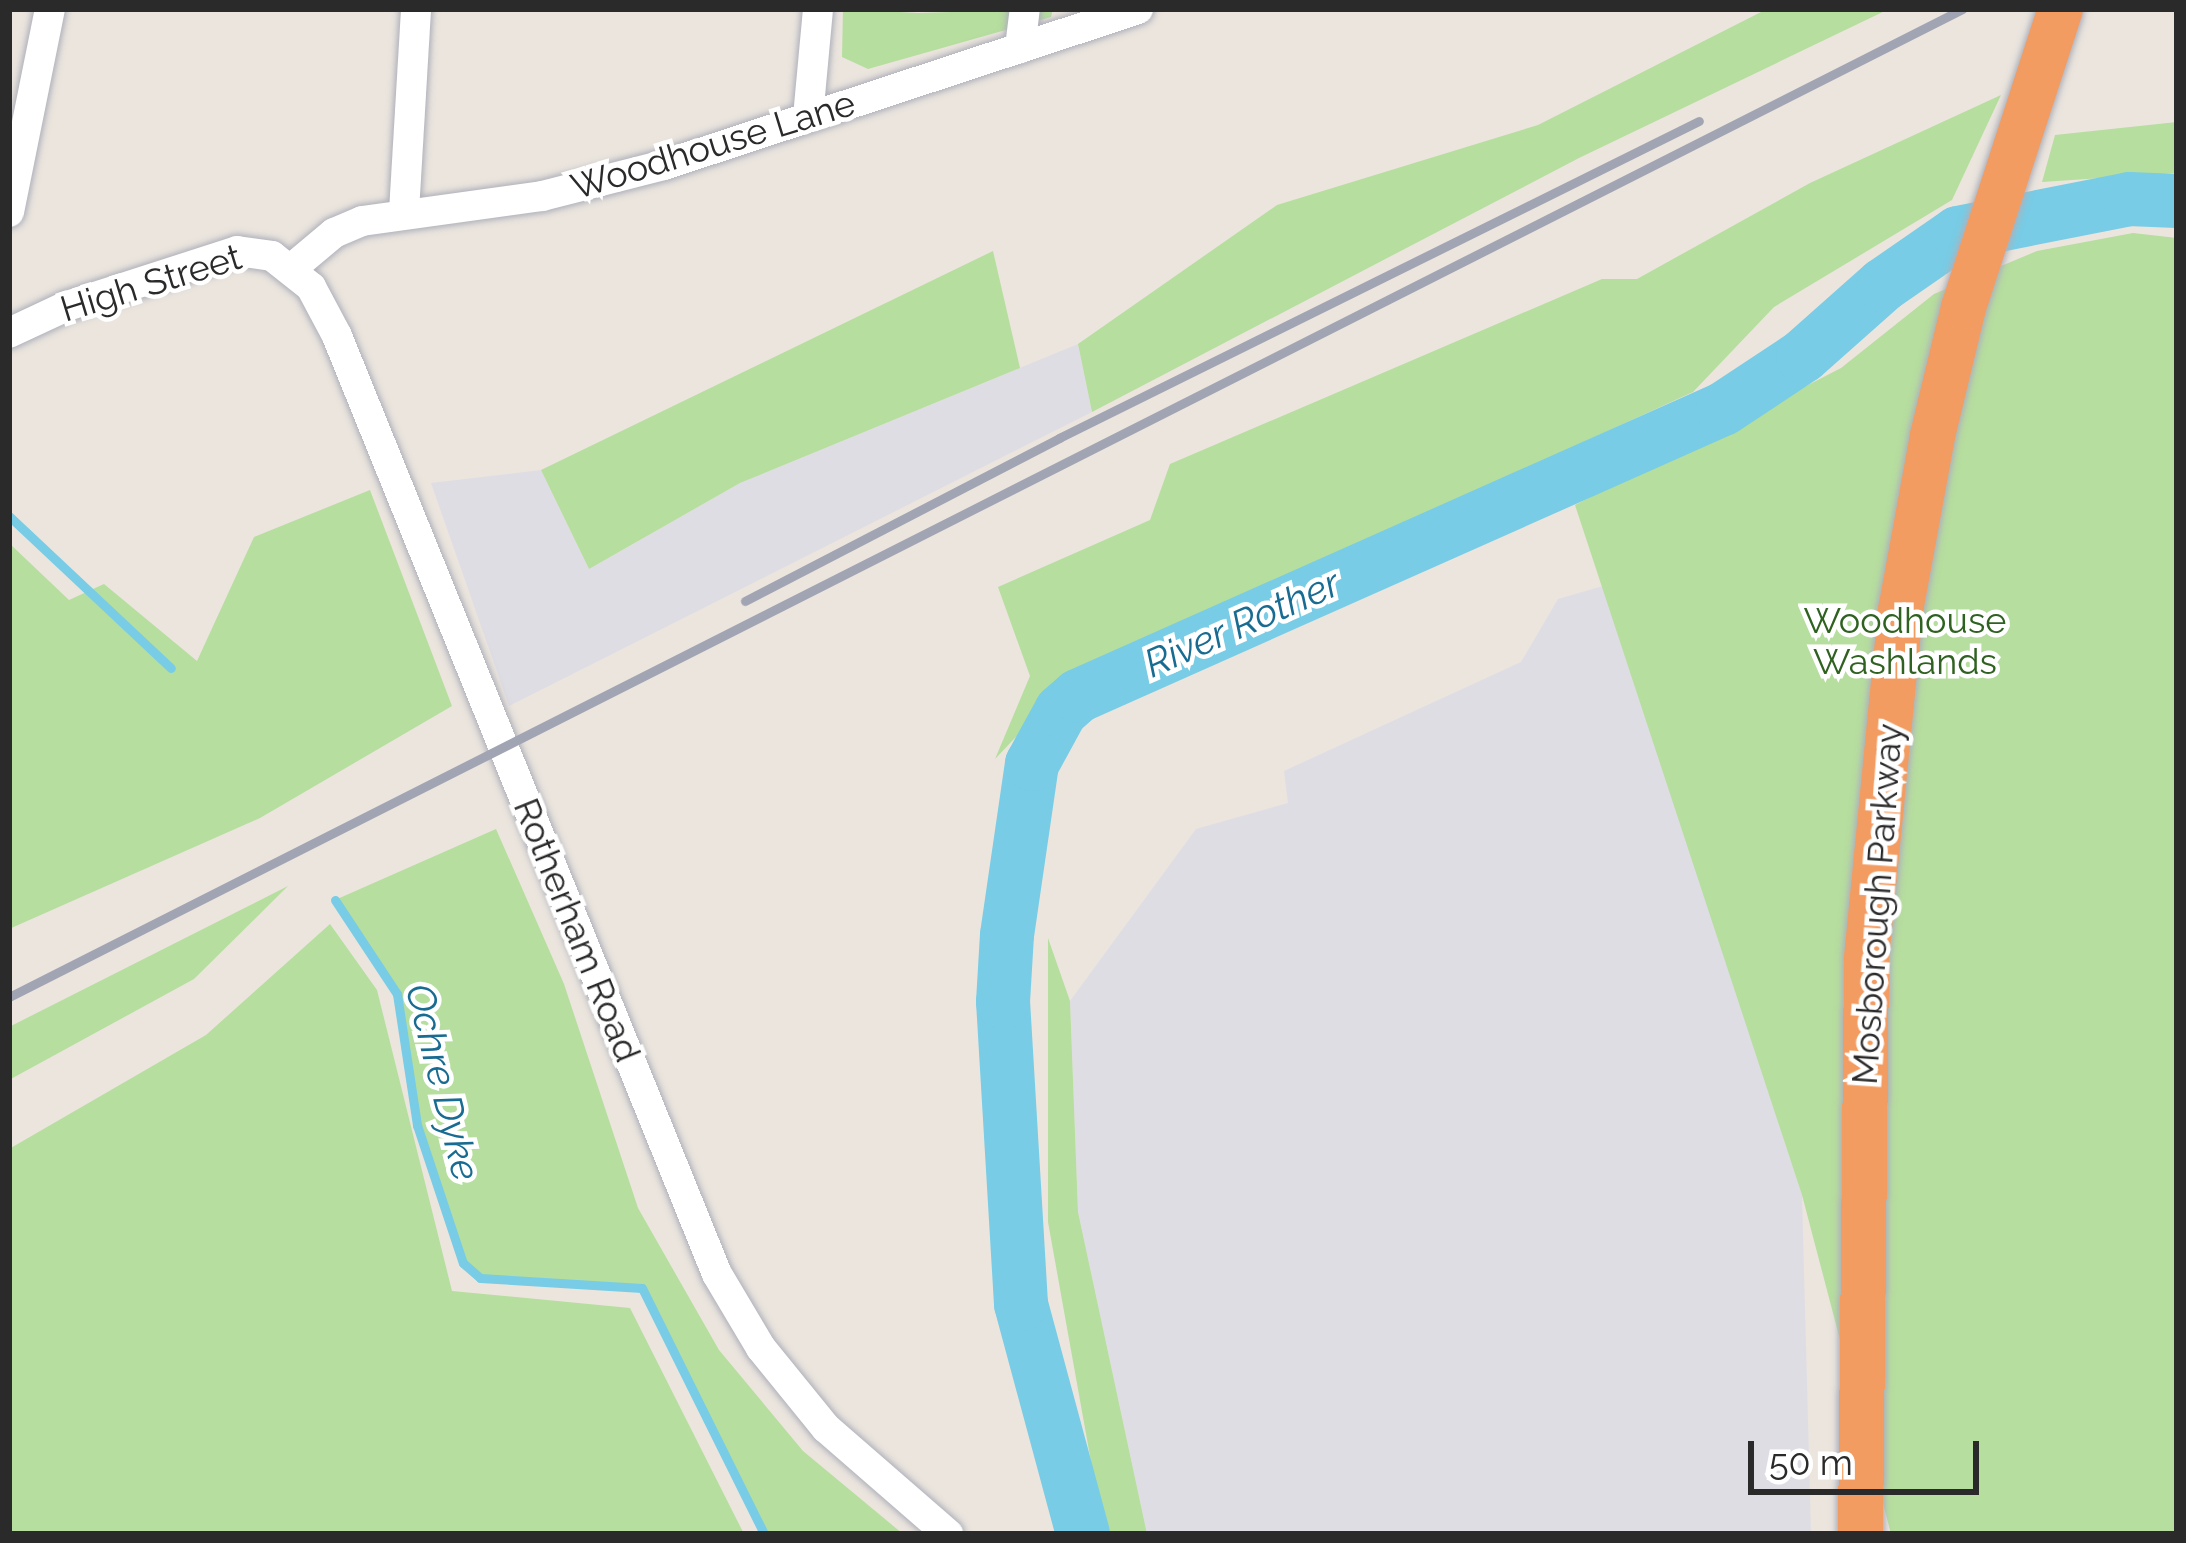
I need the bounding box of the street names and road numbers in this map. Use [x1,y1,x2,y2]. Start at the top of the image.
street label: Woodhouse Lane [566,81,860,209]
street label: High Street [55,235,247,331]
street label: Mosborough Parkway [1843,722,1911,1086]
street label: Rotherham Road [505,792,649,1068]

